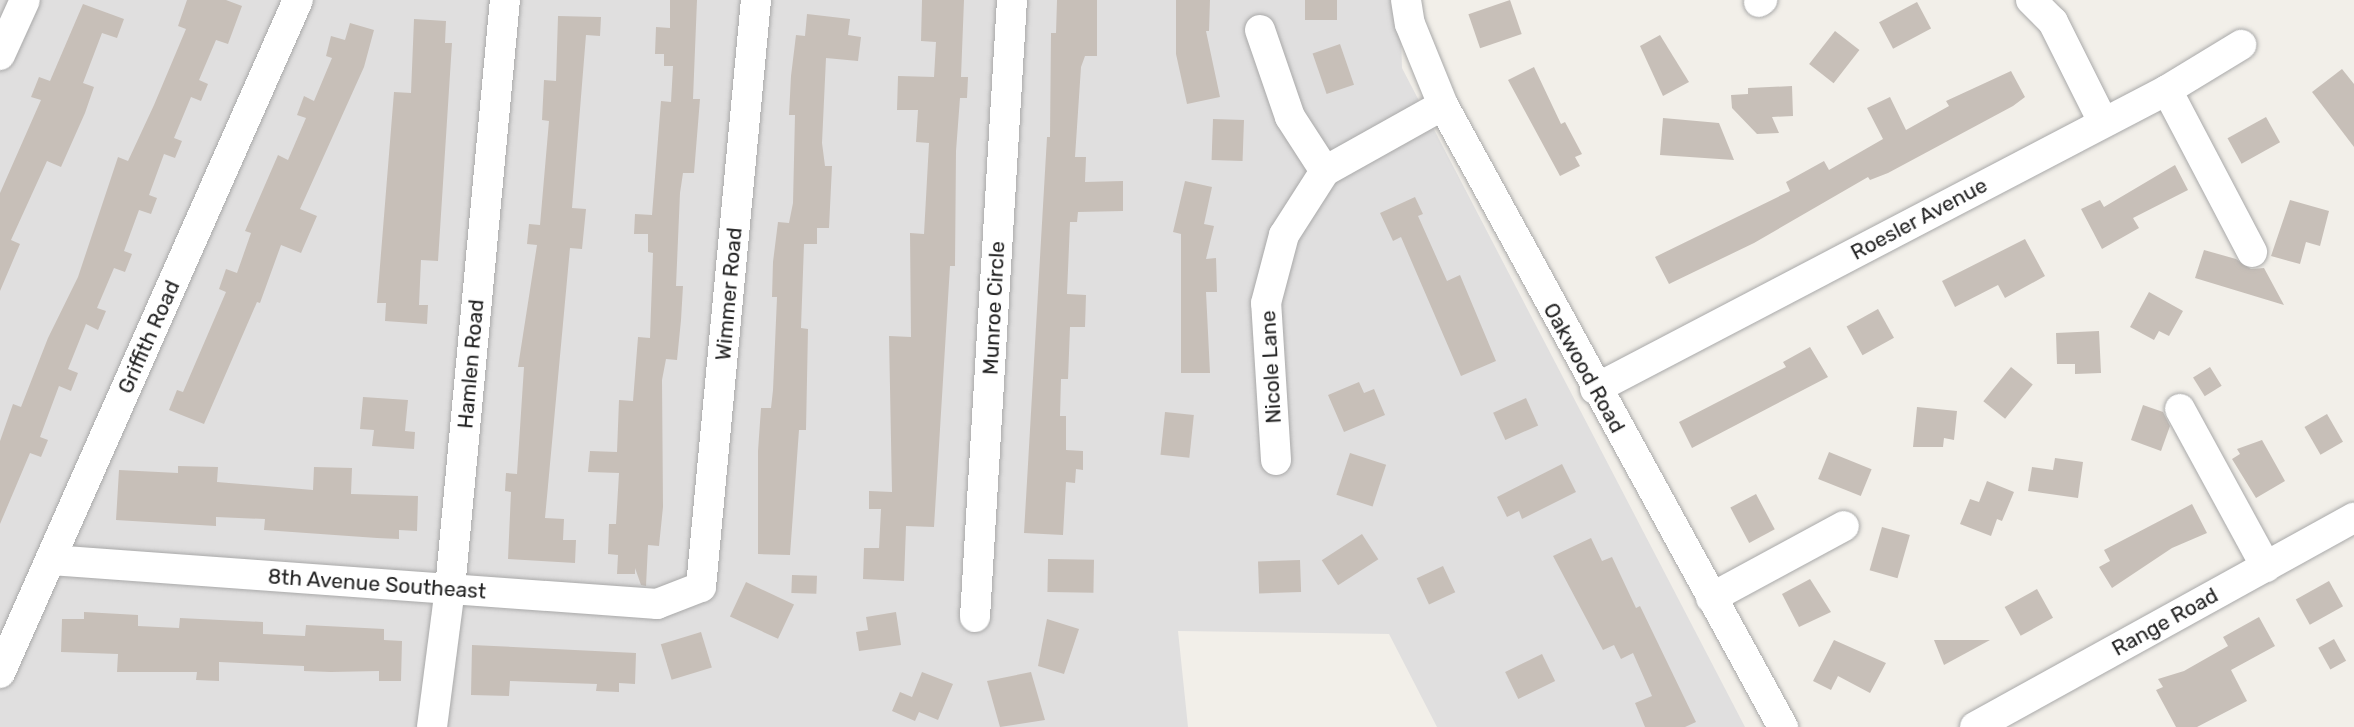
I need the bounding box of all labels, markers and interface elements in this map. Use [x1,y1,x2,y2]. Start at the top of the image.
street label: Roesler Avenue [1846,172,1992,266]
street label: Wimmer Road [711,226,747,362]
street label: Munroe Circle [978,240,1010,376]
street label: Griffith Road [113,276,185,398]
street label: Hamlen Road [453,298,489,430]
street label: Oakwood Road [1538,299,1630,437]
street label: Nicole Lane [1255,310,1287,424]
street label: 8th Avenue Southeast [267,564,487,604]
street label: Range Road [2108,583,2222,661]

